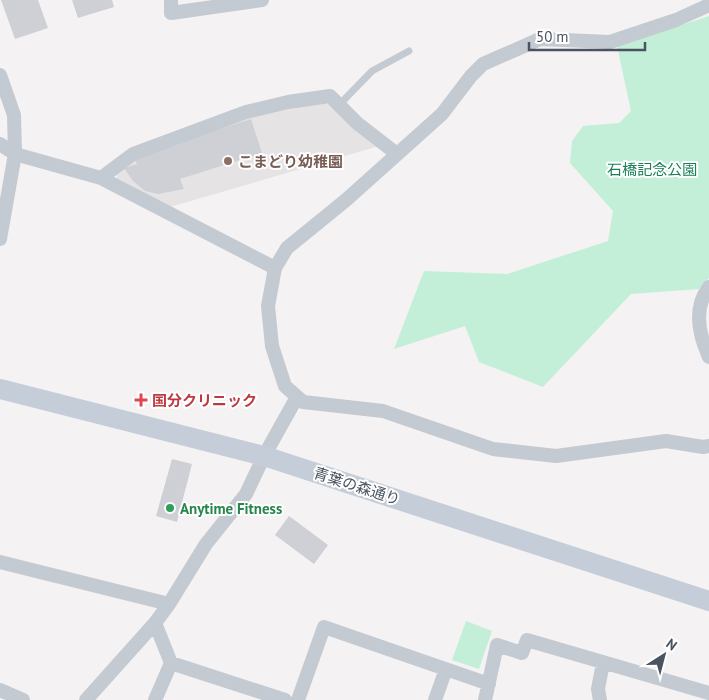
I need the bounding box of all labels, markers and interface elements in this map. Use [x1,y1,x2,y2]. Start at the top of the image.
scale bar [529,20,645,52]
text: 50 m [536,27,569,46]
place label: こまどり幼稚園 [238,152,343,171]
marker: こまどり幼稚園 [222,155,234,167]
park label: 石橋記念公園 [607,160,697,179]
place label: 国分クリニック [152,391,257,410]
marker: 国分クリニック [134,393,148,407]
street label: 青葉の森通り [311,463,403,509]
place label: Anytime Fitness [180,499,282,518]
marker: Anytime Fitness [164,502,176,514]
north arrow [639,630,689,680]
text: N [663,634,681,654]

